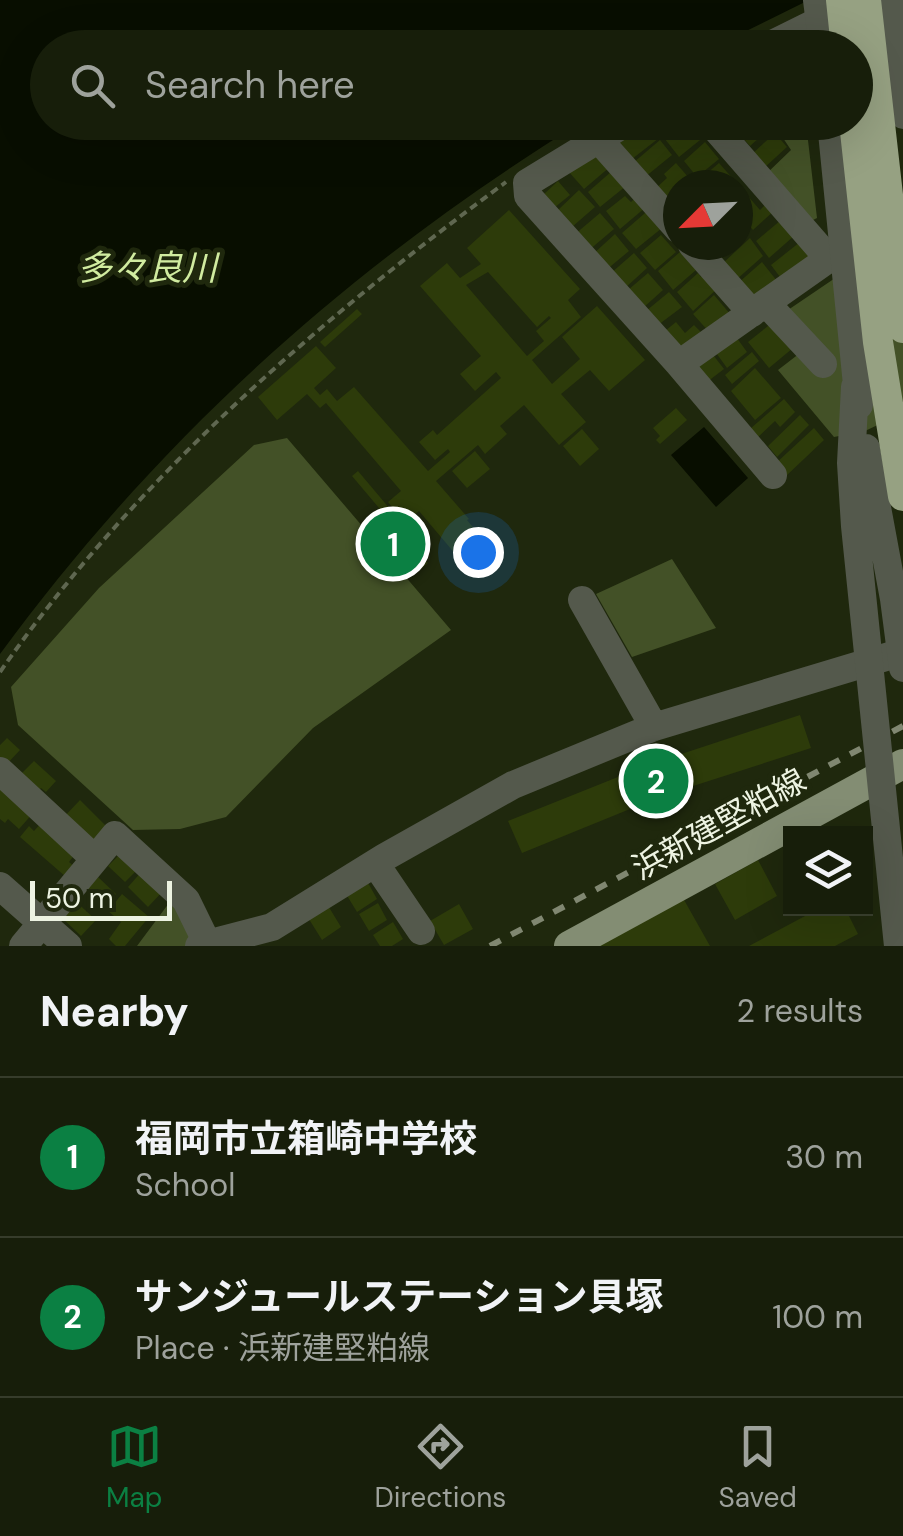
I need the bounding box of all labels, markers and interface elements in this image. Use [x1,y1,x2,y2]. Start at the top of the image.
search box [30,30,873,140]
icon: search [65,58,120,113]
text: Search here [145,60,355,110]
north arrow [663,170,753,260]
water label: 多々良川 [77,245,221,291]
pin: 1 [360,506,426,582]
your location [453,527,504,578]
pin: 2 [624,744,688,818]
street label: 浜新建堅粕線 [625,759,813,889]
map controls [783,826,873,916]
button: layers [783,826,873,916]
scale bar [30,876,172,920]
text: 50 m [45,880,114,917]
text: Nearby [40,984,189,1039]
text: 2 results [737,990,863,1032]
text: 福岡市立箱崎中学校 [135,1114,477,1164]
text: 1 [67,1136,78,1178]
text: 30 m [785,1136,863,1178]
text: School [135,1164,235,1206]
text: サンジュールステーション貝塚 [135,1272,664,1322]
text: 2 [63,1296,82,1338]
text: 100 m [772,1296,863,1338]
text: Place · 浜新建堅粕線 [135,1327,430,1369]
tab: Map [106,1419,162,1516]
tab: Directions [375,1419,506,1516]
tab: Saved [718,1419,797,1516]

